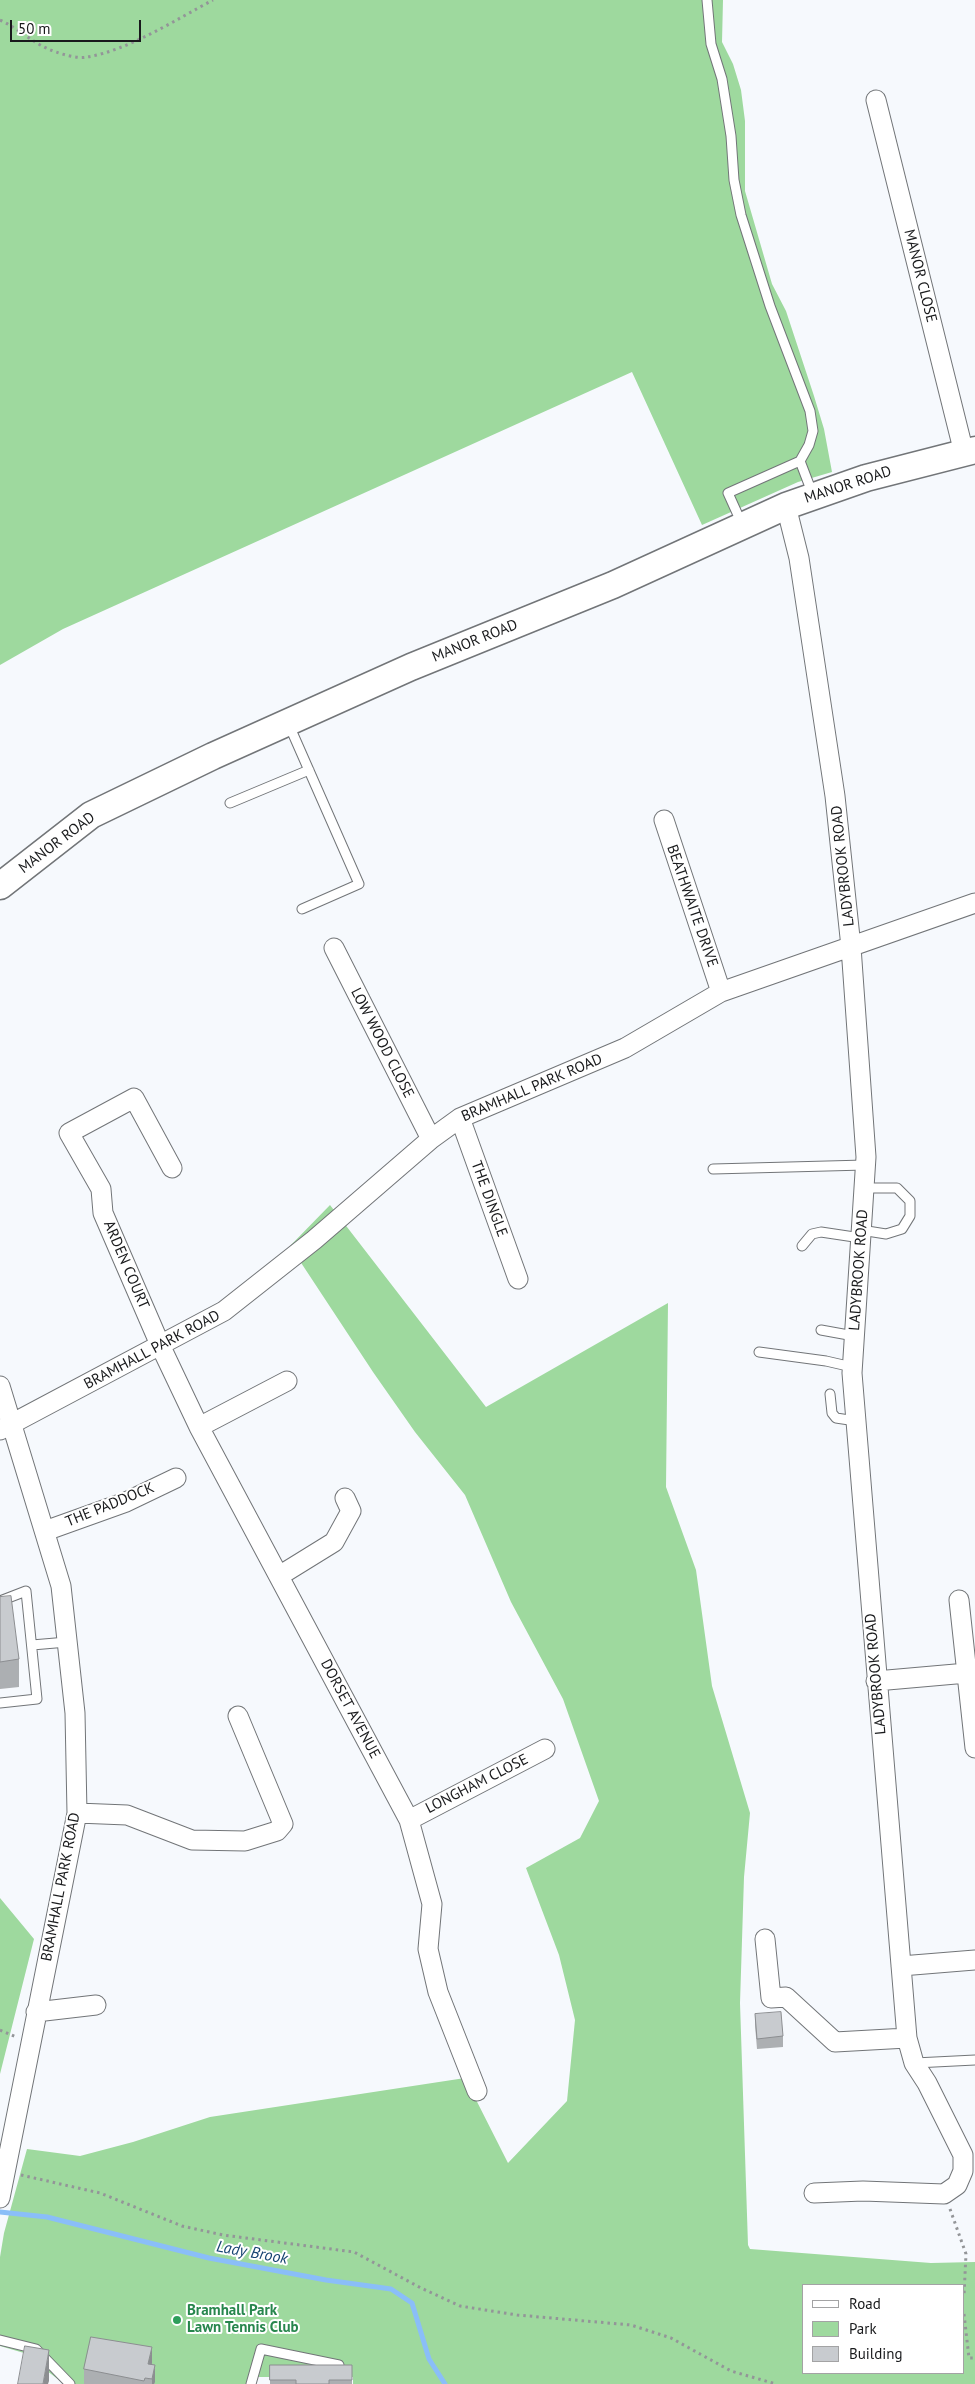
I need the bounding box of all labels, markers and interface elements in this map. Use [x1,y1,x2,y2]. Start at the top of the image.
scale bar [12,10,144,42]
text: 50 m [18,19,51,38]
street label: MANOR CLOSE [900,227,940,325]
street label: MANOR ROAD [802,462,894,508]
street label: MANOR ROAD [430,616,520,666]
street label: LADYBROOK ROAD [828,805,858,927]
street label: MANOR ROAD [15,809,99,877]
street label: BEATHWAITE DRIVE [663,842,721,970]
street label: LOW WOOD CLOSE [346,985,418,1101]
street label: BRAMHALL PARK ROAD [459,1050,605,1126]
street label: THE DINGLE [467,1158,511,1240]
street label: LADYBROOK ROAD [846,1209,872,1331]
street label: ARDEN COURT [99,1218,153,1312]
street label: BRAMHALL PARK ROAD [81,1307,223,1393]
street label: THE PADDOCK [63,1479,157,1531]
street label: LADYBROOK ROAD [862,1613,890,1735]
street label: DORSET AVENUE [316,1656,384,1762]
street label: LONGHAM CLOSE [423,1750,531,1818]
street label: BRAMHALL PARK ROAD [38,1811,84,1963]
water label: Lady Brook [215,2237,289,2269]
legend [802,2284,965,2374]
text: Road [849,2294,881,2313]
place label: Bramhall Park Lawn Tennis Club [187,2302,299,2337]
marker: Bramhall Park Lawn Tennis Club [171,2314,183,2326]
text: Park [849,2319,877,2338]
text: Building [849,2344,903,2363]

